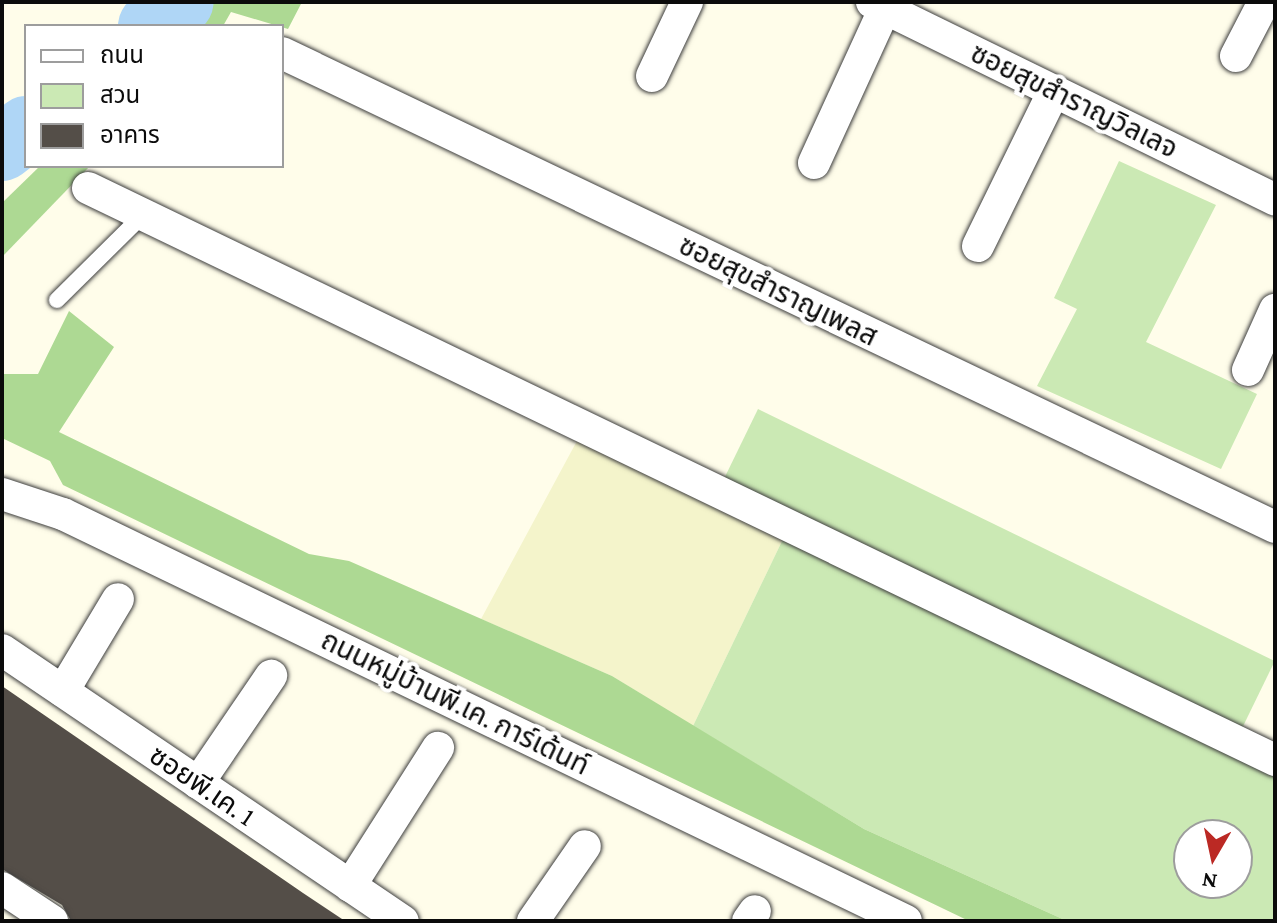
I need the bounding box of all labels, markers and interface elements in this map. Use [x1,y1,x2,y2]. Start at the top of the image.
legend [24,24,284,168]
street label: ซอยสุขสำราญวิลเลจ [965,36,1183,166]
text: ถนน [100,41,144,68]
text: สวน [100,81,140,108]
text: อาคาร [100,121,160,148]
street label: ซอยสุขสำราญเพลส [673,228,883,354]
street label: ถนนหมู่บ้านพี.เค. การ์เด้นท์ [315,623,595,783]
street label: ซอยพี.เค. 1 [143,738,261,834]
north arrow [1173,819,1253,899]
text: N [1200,868,1219,895]

